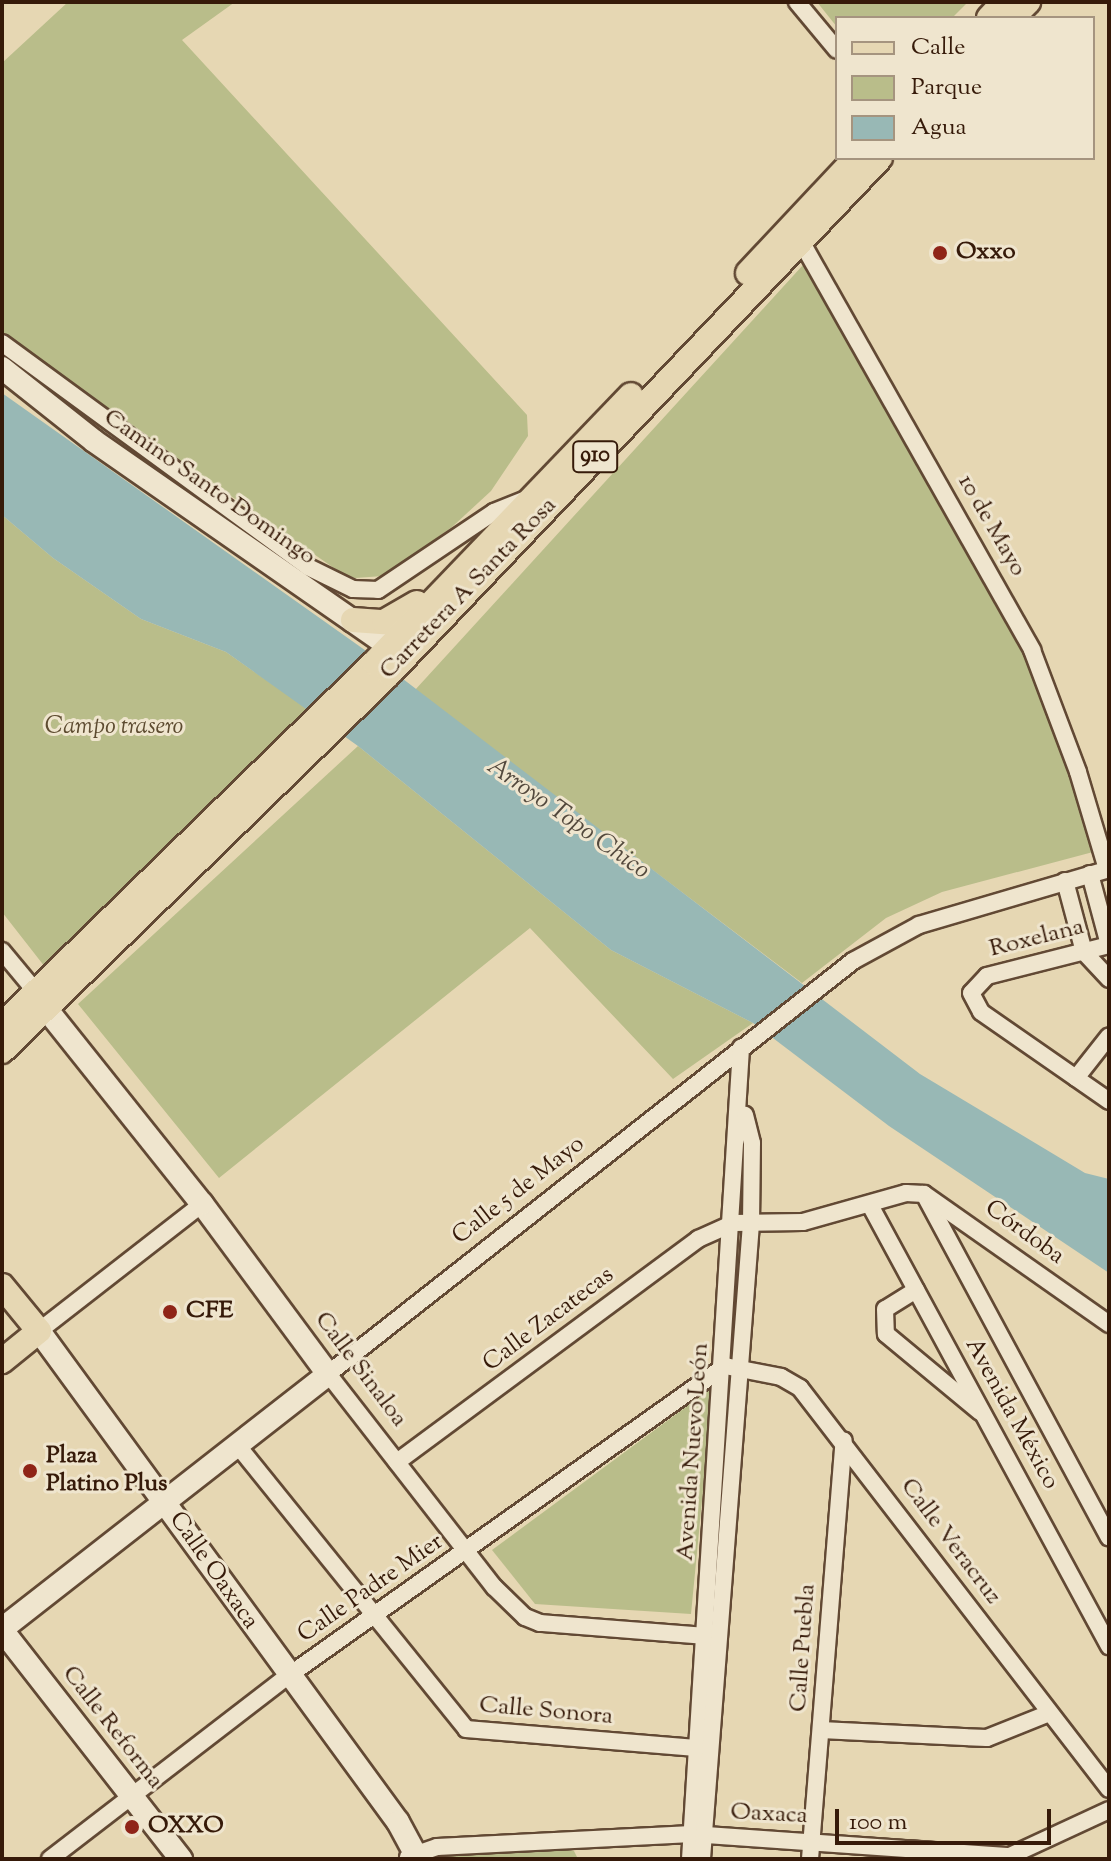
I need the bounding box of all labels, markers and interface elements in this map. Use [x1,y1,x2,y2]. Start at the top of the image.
legend [835,16,1095,160]
text: Calle [911,31,965,65]
text: Parque [911,71,982,105]
text: Agua [911,111,967,145]
place label: Oxxo [956,239,1016,267]
marker: Oxxo [931,244,949,262]
street label: Camino Santo Domingo [97,404,321,572]
road number: 910 [571,439,619,475]
street label: 10 de Mayo [950,470,1032,582]
street label: Carretera A Santa Rosa [375,492,563,686]
park label: Campo trasero [45,714,183,742]
water label: Arroyo Topo Chico [481,751,655,887]
street label: Roxelana [987,913,1087,965]
street label: Calle 5 de Mayo [447,1130,591,1252]
street label: Córdoba [979,1195,1069,1271]
street label: Calle Zacatecas [478,1262,620,1378]
place label: CFE [186,1298,233,1326]
marker: CFE [161,1303,179,1321]
street label: Calle Sinaloa [307,1307,413,1433]
street label: Avenida México [958,1333,1064,1495]
street label: Avenida Nuevo León [672,1342,716,1562]
place label: Plaza Platino Plus [46,1443,168,1499]
marker: Plaza Platino Plus [21,1462,39,1480]
street label: Calle Veracruz [893,1473,1007,1611]
street label: Calle Oaxaca [162,1507,264,1635]
street label: Calle Padre Mier [293,1528,449,1650]
street label: Calle Puebla [785,1583,823,1713]
street label: Calle Reforma [55,1661,169,1795]
street label: Calle Sonora [478,1692,614,1732]
scale bar [839,1793,1055,1843]
street label: Oaxaca [730,1799,808,1831]
text: 100 m [849,1806,907,1840]
place label: OXXO [148,1813,224,1841]
marker: OXXO [123,1818,141,1836]

